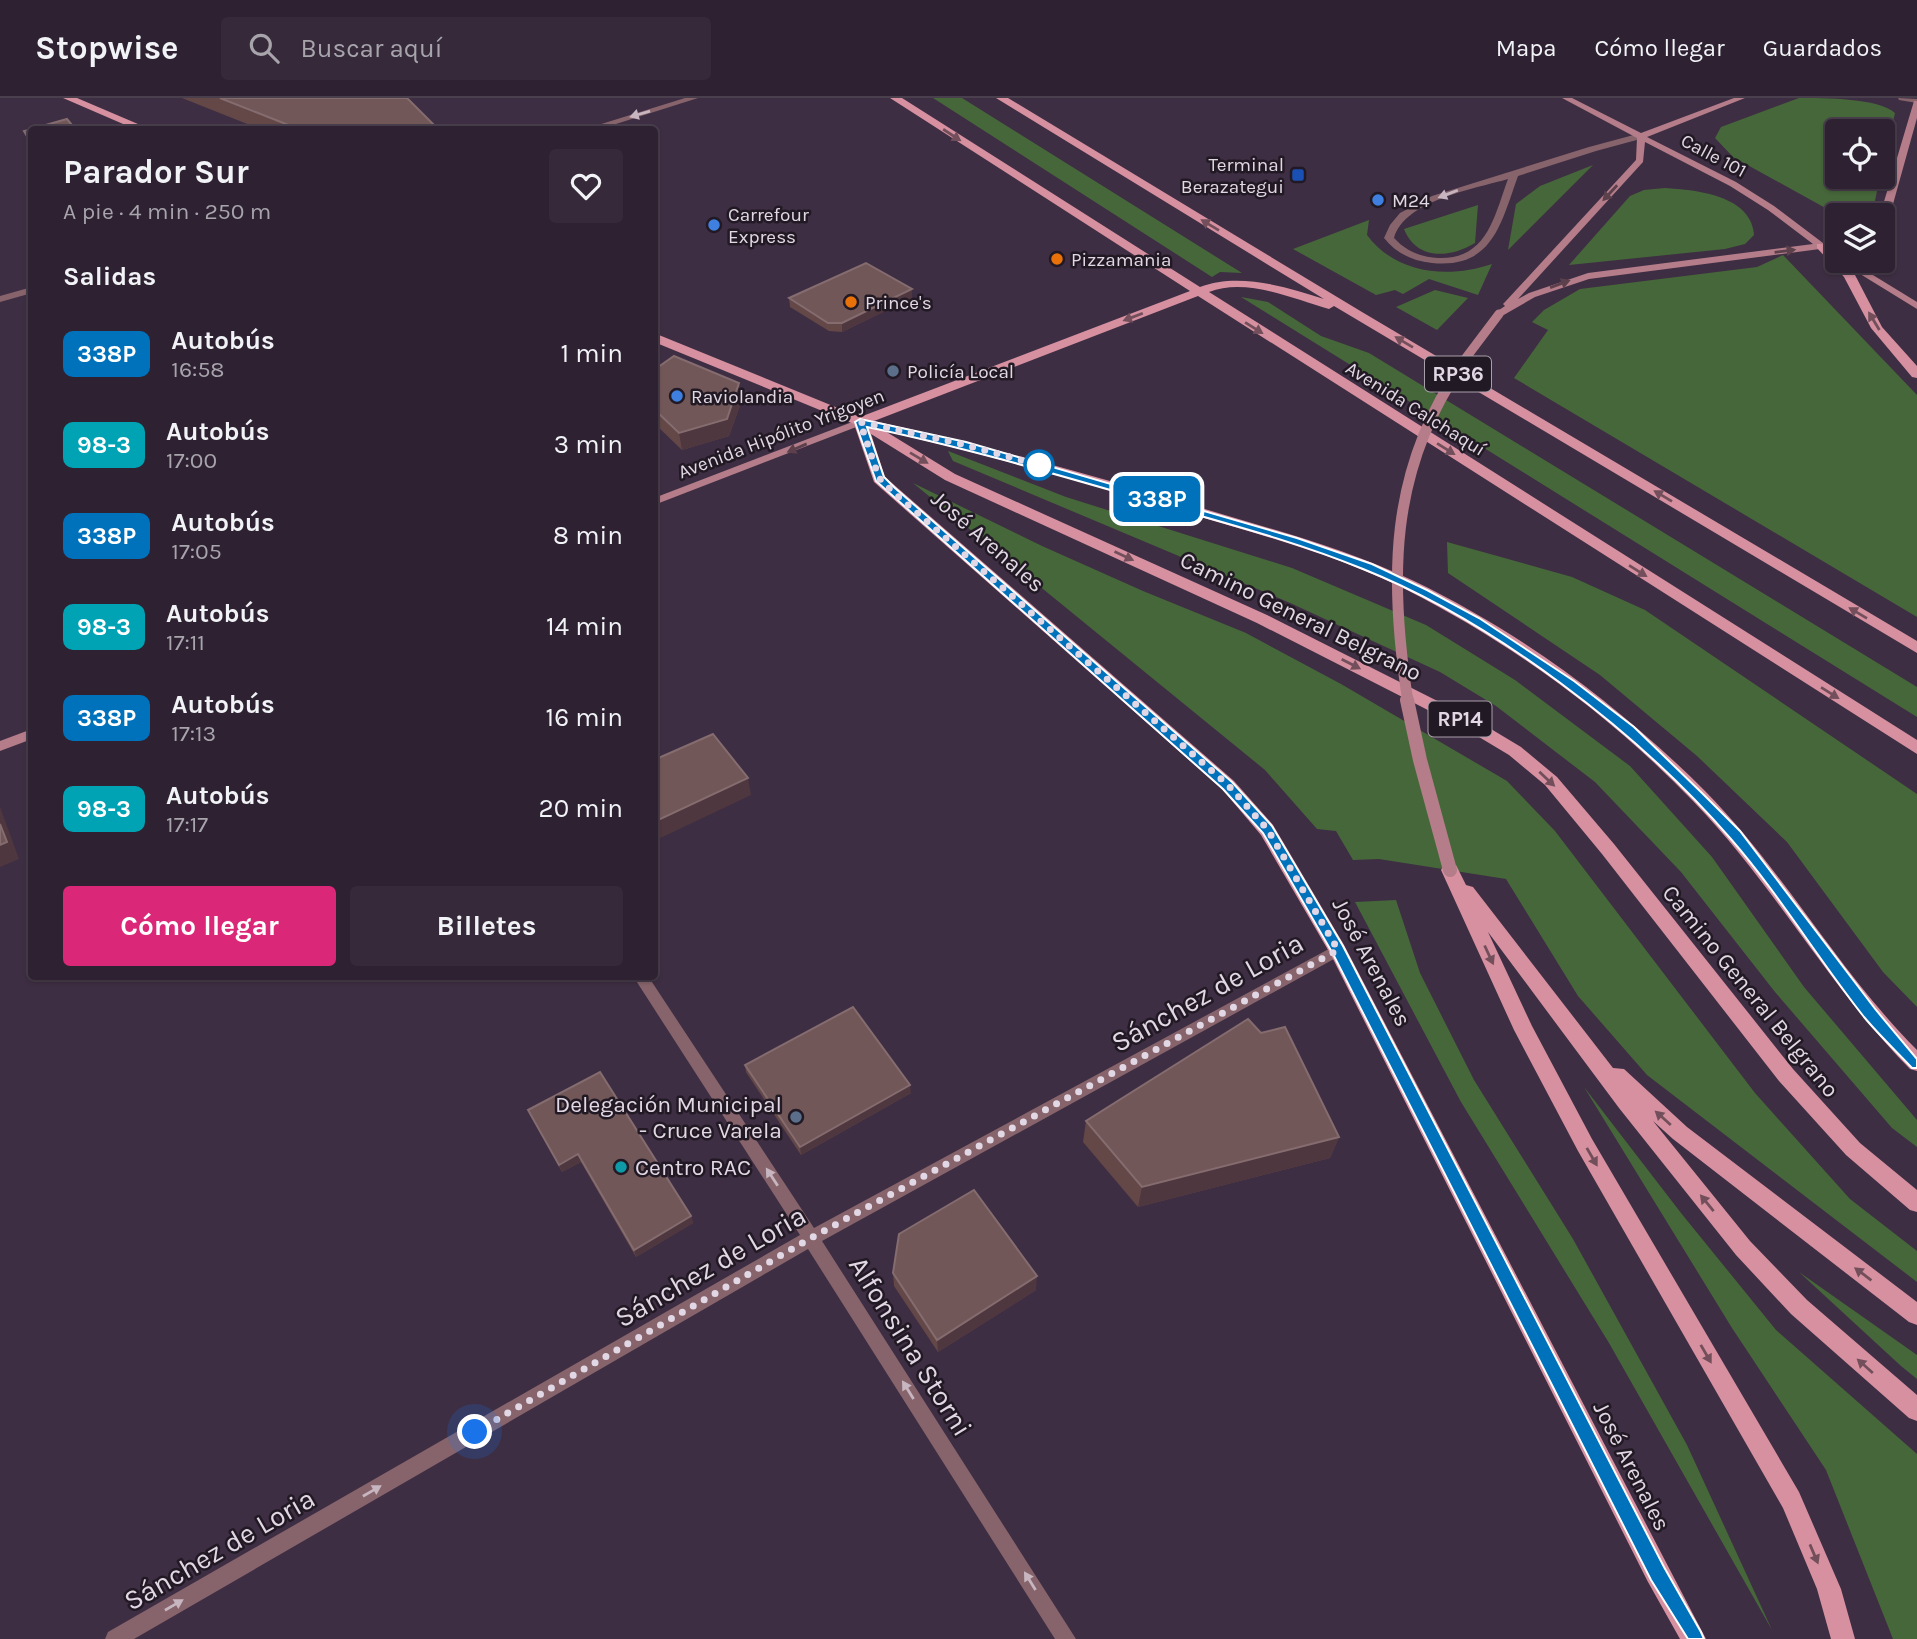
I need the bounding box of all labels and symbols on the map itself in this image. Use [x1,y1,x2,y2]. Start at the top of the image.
one-way arrow [629,109,650,119]
one-way arrow [943,128,962,141]
street label: Calle 101 [1677,130,1750,182]
place label: Terminal Berazategui [1181,154,1284,198]
marker: Terminal Berazategui [1290,167,1306,183]
one-way arrow [1602,184,1618,202]
one-way arrow [1438,189,1459,200]
place label: M24 [1392,190,1430,212]
marker: M24 [1370,192,1386,208]
place label: Carrefour Express [728,204,809,248]
marker: Carrefour Express [706,217,722,233]
one-way arrow [1200,218,1219,231]
one-way arrow [1774,245,1796,256]
place label: Pizzamania [1071,249,1172,271]
marker: Pizzamania [1049,251,1065,267]
one-way arrow [1550,279,1571,290]
place label: Prince's [865,292,932,314]
marker: Prince's [843,294,859,310]
one-way arrow [1122,311,1143,322]
one-way arrow [1867,312,1880,331]
one-way arrow [1244,321,1263,334]
one-way arrow [1395,336,1414,349]
road number: RP36 [1425,356,1491,392]
street label: Avenida Calchaquí [1342,357,1490,461]
place label: Policía Local [907,361,1014,383]
marker: Policía Local [885,363,901,379]
street label: Avenida Hipólito Yrigoyen [675,384,887,483]
place label: Raviolandia [691,386,793,408]
marker: Raviolandia [669,388,685,404]
one-way arrow [787,443,808,454]
one-way arrow [1436,443,1456,456]
unlabelled marker [1024,450,1054,480]
one-way arrow [909,451,928,464]
line badge: 338P [1108,476,1206,522]
street label: José Arenales [925,485,1050,598]
one-way arrow [1653,490,1672,503]
street label: Camino General Belgrano [1176,546,1426,687]
one-way arrow [1113,551,1134,562]
one-way arrow [1629,565,1648,578]
one-way arrow [1849,606,1868,619]
one-way arrow [1341,659,1361,670]
one-way arrow [1821,687,1840,700]
road number: RP14 [1428,702,1492,736]
one-way arrow [1538,770,1555,786]
street label: Camino General Belgrano [1657,880,1845,1103]
street label: José Arenales [1326,893,1417,1031]
street label: Sánchez de Loria [1105,926,1309,1059]
one-way arrow [1484,944,1495,965]
place label: Delegación Municipal - Cruce Varela [555,1091,782,1144]
marker: Delegación Municipal - Cruce Varela [788,1109,804,1125]
one-way arrow [1655,1110,1672,1126]
one-way arrow [1586,1147,1598,1167]
place label: Centro RAC [635,1154,751,1181]
marker: Centro RAC [613,1159,629,1175]
one-way arrow [765,1168,778,1187]
one-way arrow [1699,1195,1714,1213]
street label: Sánchez de Loria [609,1198,812,1334]
street label: Alfonsina Storni [842,1250,979,1442]
one-way arrow [1854,1266,1872,1281]
one-way arrow [1700,1344,1713,1363]
one-way arrow [1856,1358,1874,1374]
one-way arrow [901,1380,914,1399]
street label: José Arenales [1587,1397,1676,1535]
your location [457,1414,492,1449]
street label: Sánchez de Loria [118,1481,321,1617]
one-way arrow [362,1485,381,1497]
one-way arrow [1809,1543,1820,1564]
one-way arrow [1023,1572,1036,1591]
one-way arrow [165,1599,184,1611]

